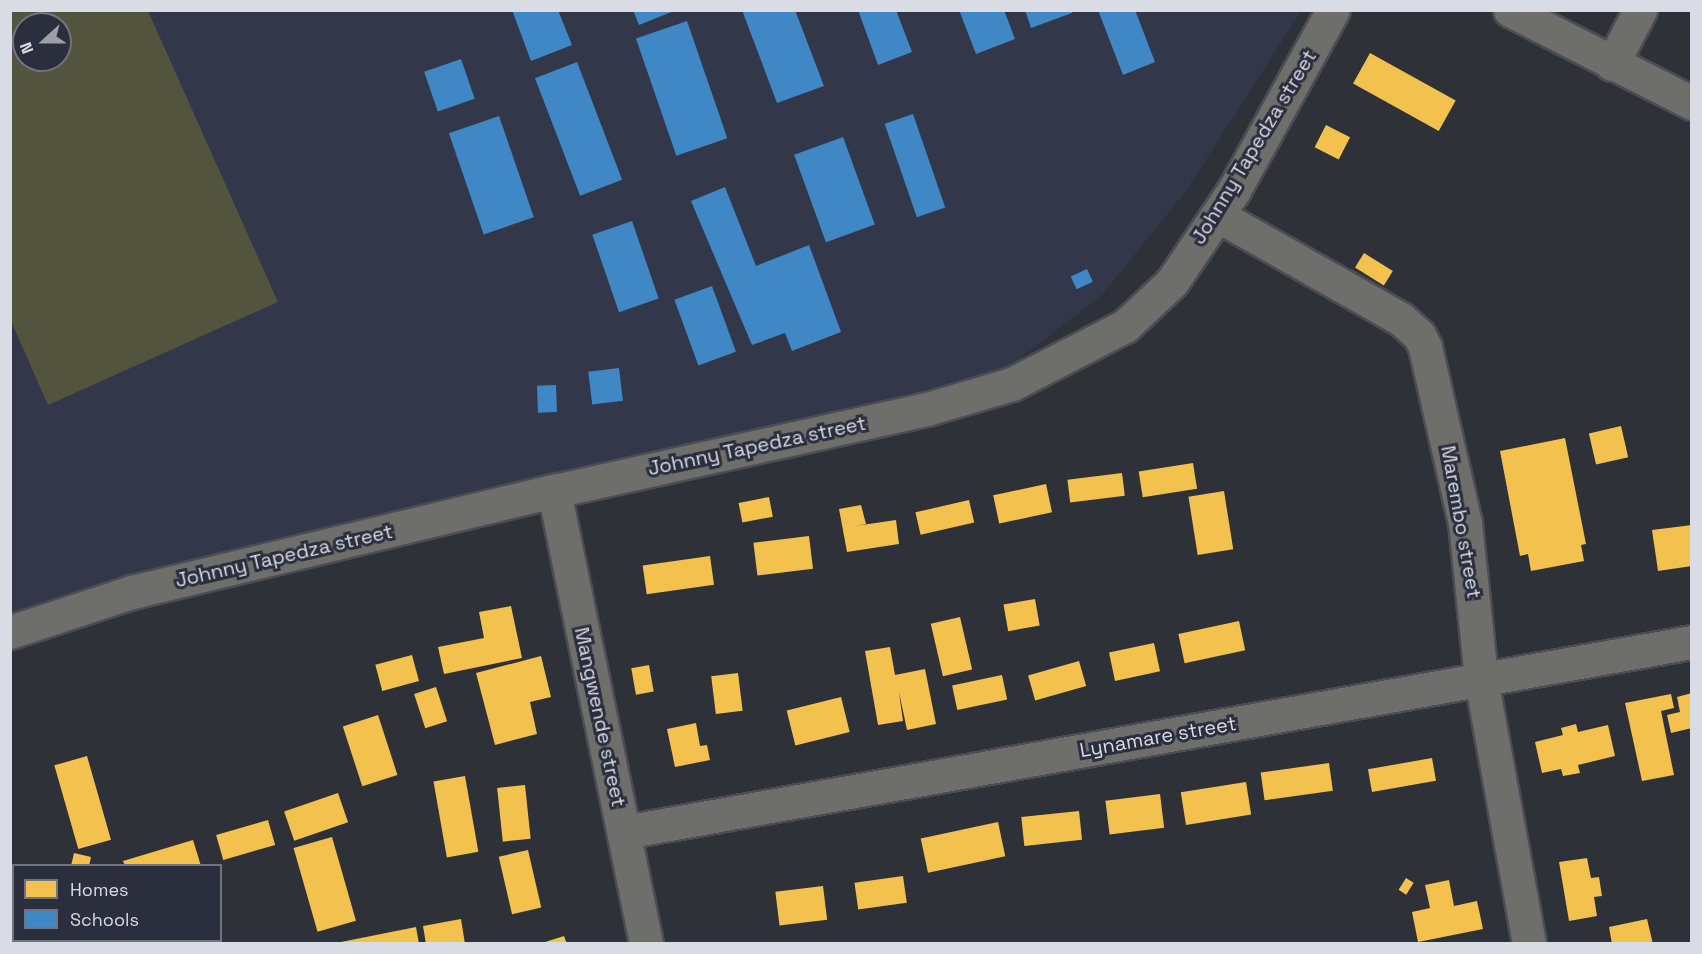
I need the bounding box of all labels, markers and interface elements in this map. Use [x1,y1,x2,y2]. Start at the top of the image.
north arrow [12,12,72,72]
text: N [15,39,38,57]
street label: Johnny Tapedza street [1186,45,1322,249]
street label: Johnny Tapedza street [645,411,869,481]
street label: Marembo street [1436,444,1486,600]
street label: Johnny Tapedza street [173,519,395,593]
street label: Mangwende street [569,625,631,809]
street label: Lynamare street [1078,711,1238,763]
legend [12,864,222,942]
text: Homes [70,878,129,901]
text: Schools [70,908,139,931]

